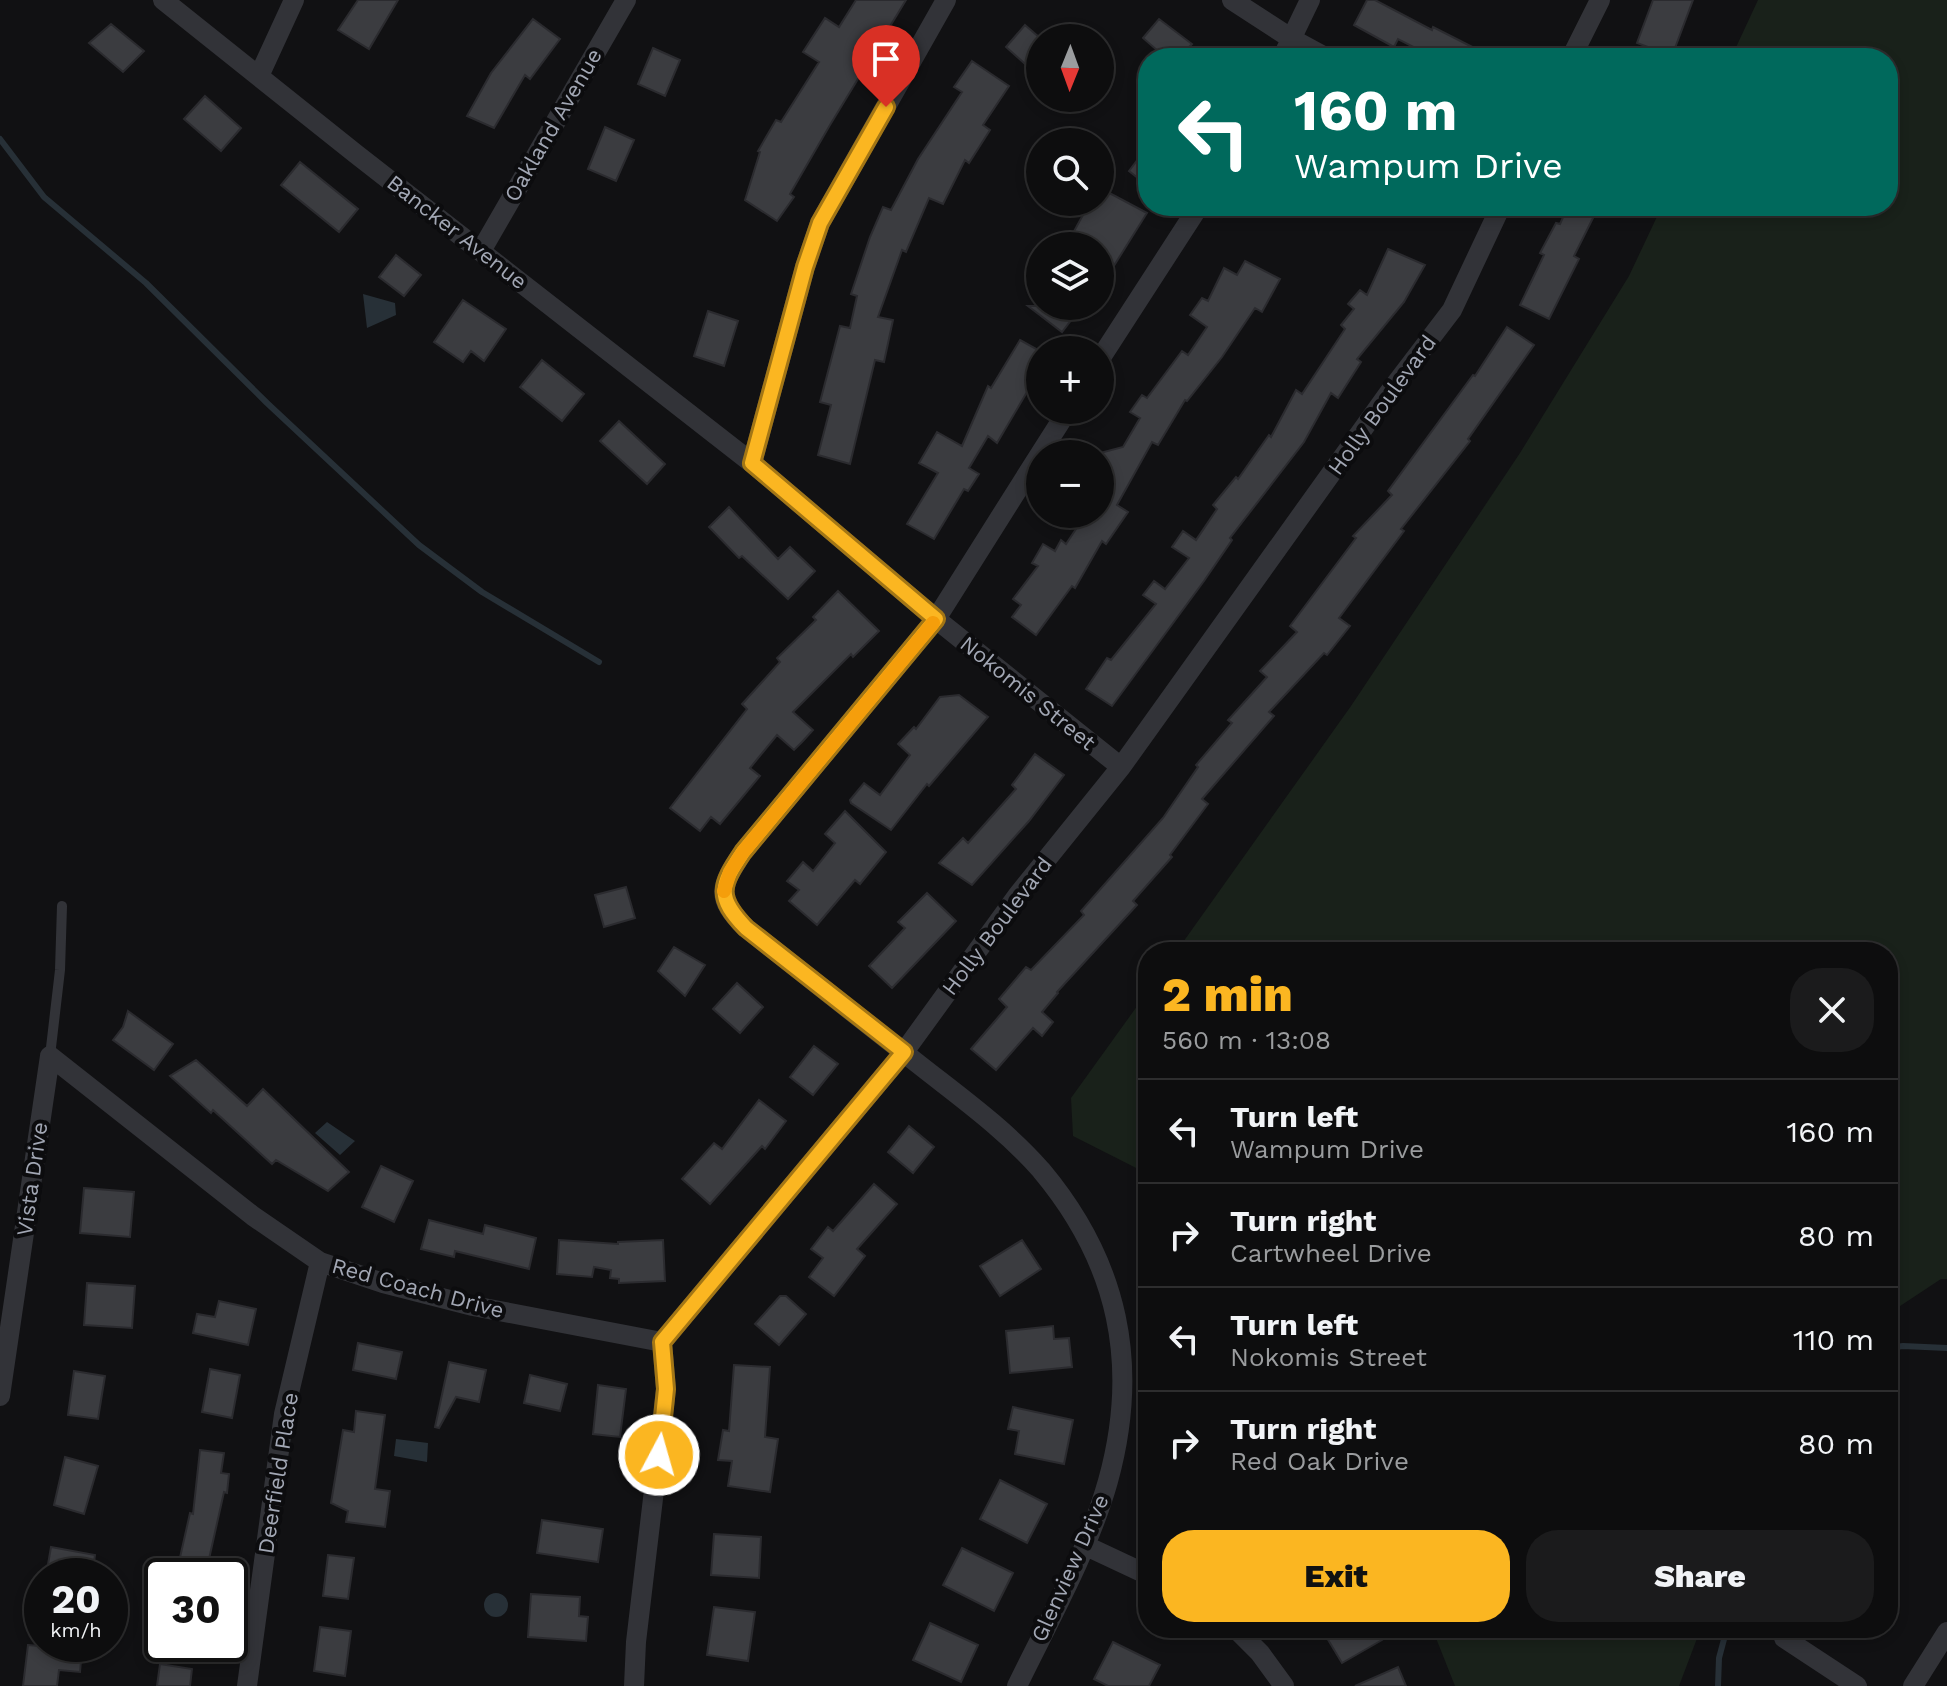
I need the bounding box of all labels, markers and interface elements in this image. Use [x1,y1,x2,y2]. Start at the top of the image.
north arrow [1026,24,1114,112]
map controls [1026,24,1114,528]
pin [852,25,920,107]
icon: arrive [864,37,908,81]
street label: Oakland Avenue [499,44,607,206]
text: 160 m [1294,78,1457,144]
icon: left [1162,80,1266,184]
button: search [1026,128,1114,216]
text: Wampum Drive [1294,145,1563,187]
street label: Bancker Avenue [382,170,532,294]
button: layers [1026,232,1114,320]
street label: Holly Boulevard [1323,330,1441,480]
button: + [1026,336,1114,424]
button: − [1026,440,1114,528]
street label: Nokomis Street [955,631,1101,755]
street label: Holly Boulevard [937,852,1057,1000]
text: 2 min [1162,966,1293,1023]
button: close [1790,968,1874,1052]
text: 560 m · 13:08 [1162,1025,1331,1055]
text: Turn left [1230,1099,1358,1134]
icon: left [1162,1109,1206,1153]
text: 160 m [1787,1114,1874,1149]
street label: Vista Drive [12,1120,52,1238]
text: Wampum Drive [1230,1134,1424,1164]
text: Turn right [1230,1203,1376,1238]
icon: right [1162,1213,1206,1257]
text: 80 m [1798,1218,1874,1253]
text: Cartwheel Drive [1230,1238,1432,1268]
street label: Red Coach Drive [329,1253,507,1323]
text: Turn left [1230,1307,1358,1342]
icon: left [1162,1317,1206,1361]
text: 110 m [1793,1322,1874,1357]
text: Nokomis Street [1230,1342,1427,1372]
street label: Deerfield Place [253,1391,303,1555]
text: Turn right [1230,1411,1376,1446]
position arrow [617,1413,701,1497]
icon: right [1162,1421,1206,1465]
text: 80 m [1798,1426,1874,1461]
text: Red Oak Drive [1230,1446,1409,1476]
street label: Glenview Drive [1026,1490,1114,1646]
button: Exit [1162,1530,1510,1622]
button: Share [1526,1530,1874,1622]
speed limit sign: 30 [144,1558,248,1662]
text: 20 [51,1576,101,1623]
text: km/h [50,1618,102,1642]

